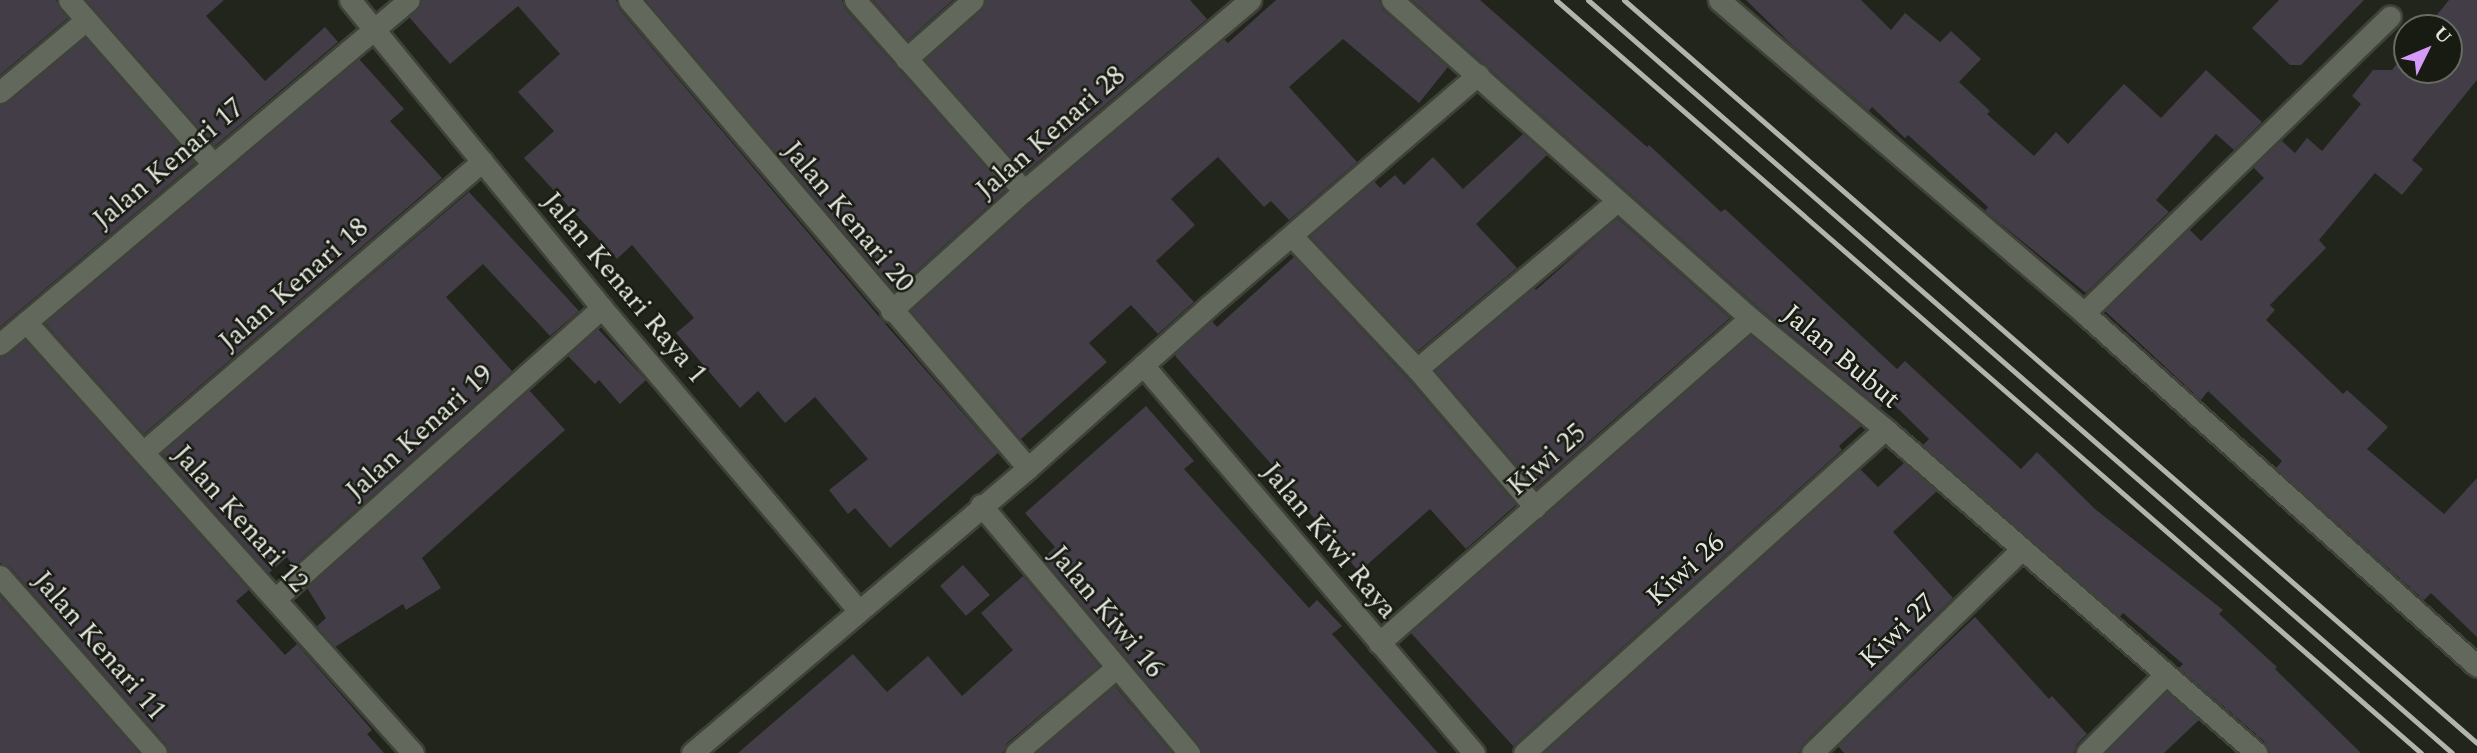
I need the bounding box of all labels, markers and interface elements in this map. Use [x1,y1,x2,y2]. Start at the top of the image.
north arrow [2393,14,2463,84]
text: U [2426,20,2458,51]
street label: Jalan Kenari 28 [970,59,1132,207]
street label: Jalan Kenari 17 [87,91,251,237]
street label: Jalan Kenari 20 [775,135,921,299]
street label: Jalan Kenari Raya 1 [534,186,714,390]
street label: Jalan Kenari 18 [213,211,375,359]
street label: Jalan Bubut [1775,298,1907,416]
street label: Jalan Kenari 19 [339,358,501,508]
street label: Kiwi 25 [1501,417,1593,503]
street label: Jalan Kenari 12 [165,438,315,600]
street label: Jalan Kiwi Raya [1254,456,1404,626]
street label: Kiwi 26 [1640,526,1732,614]
street label: Jalan Kiwi 16 [1041,539,1171,685]
street label: Jalan Kenari 11 [25,565,173,727]
street label: Kiwi 27 [1853,586,1943,676]

